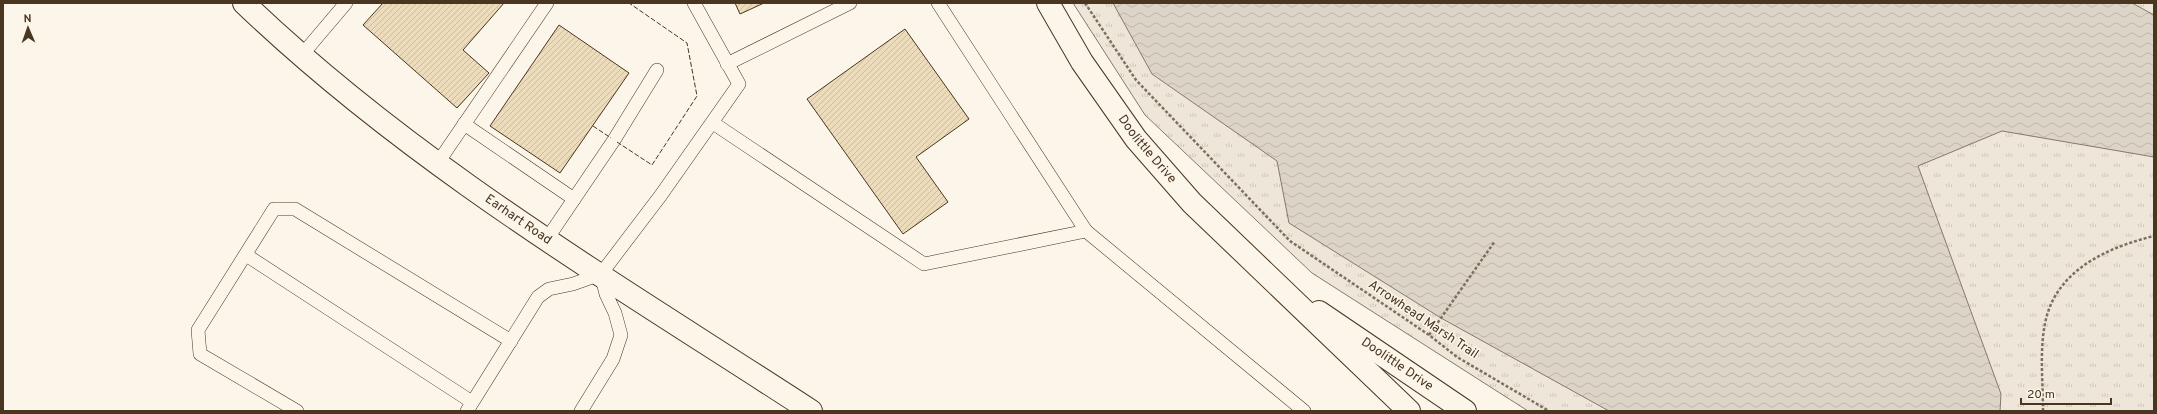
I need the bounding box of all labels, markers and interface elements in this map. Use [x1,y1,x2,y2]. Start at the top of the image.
north arrow [8,8,48,48]
text: N [23,12,32,26]
street label: Doolittle Drive [1114,112,1179,187]
street label: Earhart Road [481,192,554,249]
street label: Arrowhead Marsh Trail [1365,277,1481,363]
street label: Doolittle Drive [1358,335,1436,395]
scale bar [2021,380,2111,406]
text: 20 m [2027,387,2055,403]

